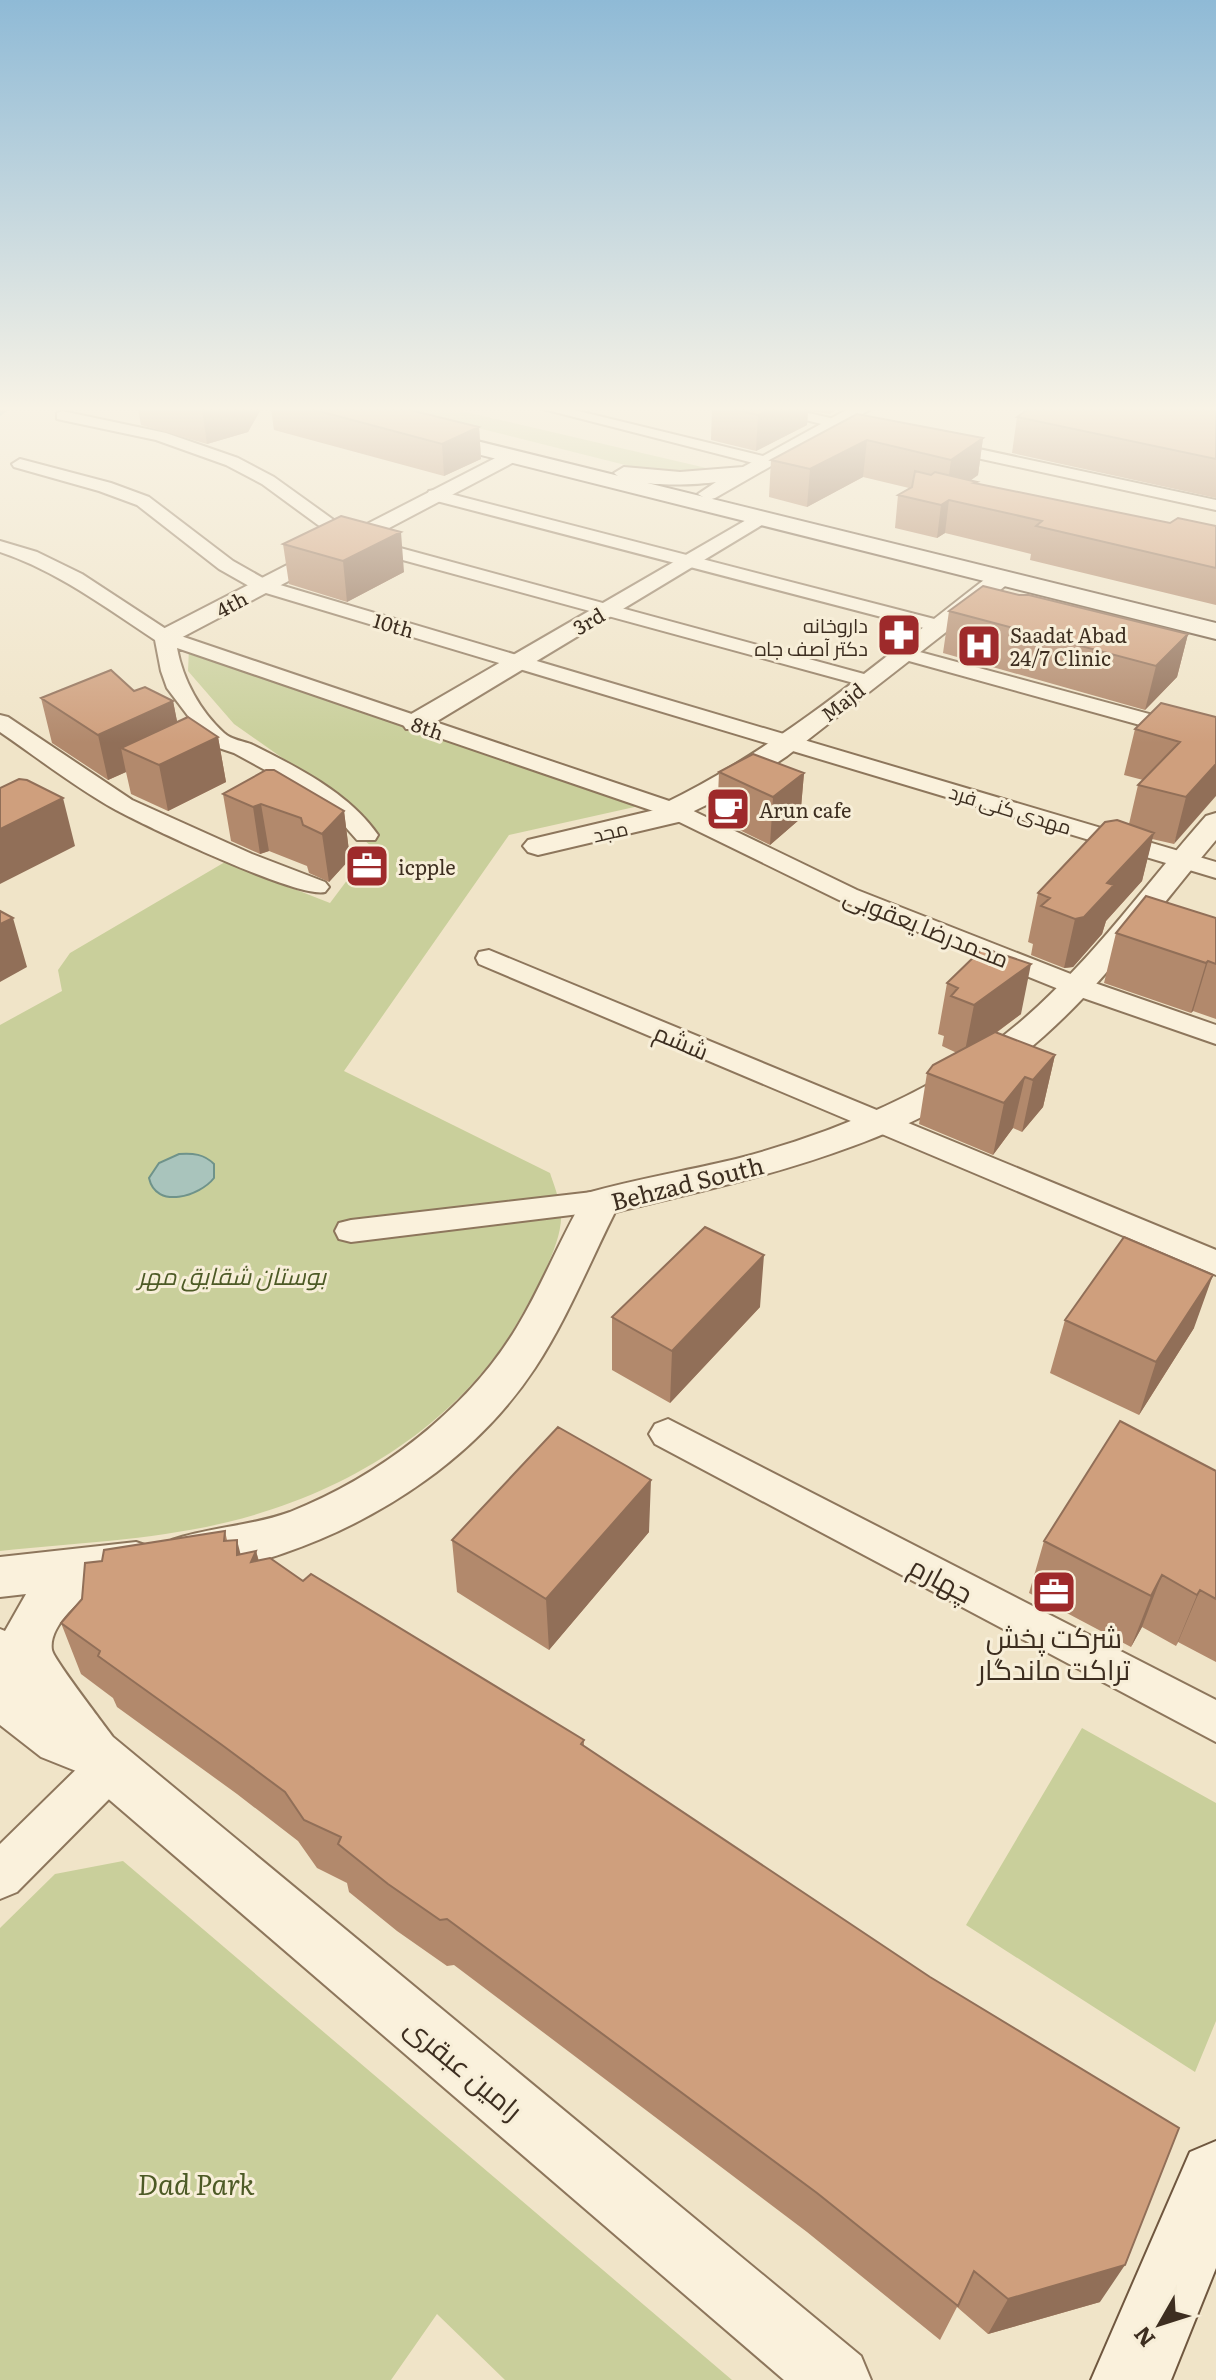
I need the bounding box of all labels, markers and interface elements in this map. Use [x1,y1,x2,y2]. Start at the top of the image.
street label: 4th [210,582,252,624]
street label: 3rd [566,599,610,641]
street label: 10th [370,604,418,644]
place label: داروخانه دکتر آصف جاه [754,609,868,662]
pharmacy icon: داروخانه دکتر آصف جاه [875,611,923,659]
place label: Saadat Abad 24/7 Clinic [1010,619,1127,672]
hospital icon: Saadat Abad 24/7 Clinic [955,622,1003,670]
street label: Majd [814,674,870,728]
street label: 8th [408,708,448,746]
street label: مهدی کنی فرد [946,775,1076,841]
cafe icon: Arun cafe [704,785,752,833]
place label: Arun cafe [759,794,851,824]
street label: مجد [589,811,631,849]
office icon: icpple [343,842,391,890]
place label: icpple [398,851,456,881]
street label: محمدرضا یعقوبی [839,877,1015,975]
street label: ششم [649,1013,715,1068]
street label: Behzad South [607,1146,767,1218]
park label: بوستان شقایق مهر [135,1257,328,1292]
street label: چهارم [902,1544,982,1613]
office icon: شرکت پخش تراکت ماندگار [1030,1568,1078,1616]
place label: شرکت پخش تراکت ماندگار [976,1615,1131,1689]
street label: رامین عبقری [397,2005,533,2129]
park label: Dad Park [137,2162,255,2204]
north arrow [1120,2284,1200,2364]
text: N [1125,2320,1162,2355]

